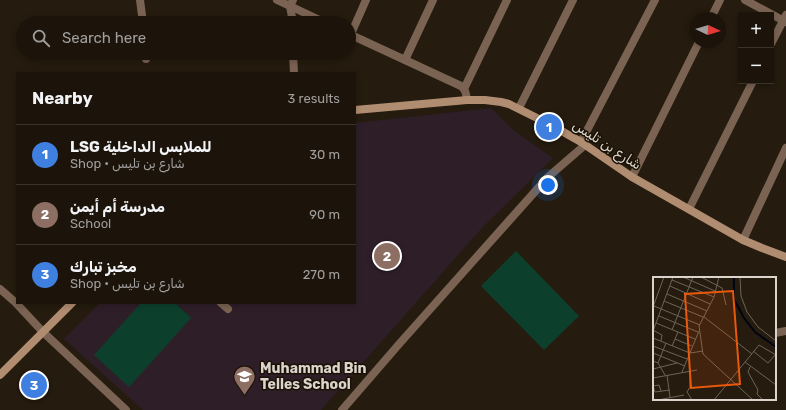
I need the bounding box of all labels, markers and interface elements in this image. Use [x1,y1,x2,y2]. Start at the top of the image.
north arrow [690,12,726,48]
map controls [738,12,774,84]
button: + [738,12,774,48]
search box [16,16,356,60]
icon: search [30,27,52,49]
text: Search here [62,29,146,47]
button: − [738,48,774,84]
text: Nearby [32,88,93,108]
text: 3 results [288,91,340,106]
pin: 1 [536,112,562,142]
street label: شارع بن تليس [568,116,645,175]
text: LSG للملابس الداخلية [70,138,212,156]
text: 1 [42,147,48,162]
text: 30 m [309,147,340,162]
text: Shop · شارع بن تليس [70,156,185,171]
your location [538,175,558,195]
text: مدرسة أم أيمن [70,198,165,216]
text: 2 [41,207,49,222]
text: 90 m [309,207,340,222]
text: School [70,216,111,231]
pin: 2 [374,241,400,271]
text: مخبز تبارك [70,258,137,276]
text: 3 [41,267,49,282]
text: 270 m [303,267,340,282]
text: Shop · شارع بن تليس [70,276,185,291]
inset map [653,277,776,400]
place label: Muhammad Bin Telles School [260,360,367,393]
school or university icon: Muhammad Bin Telles School [231,363,257,396]
pin: 3 [21,370,47,400]

